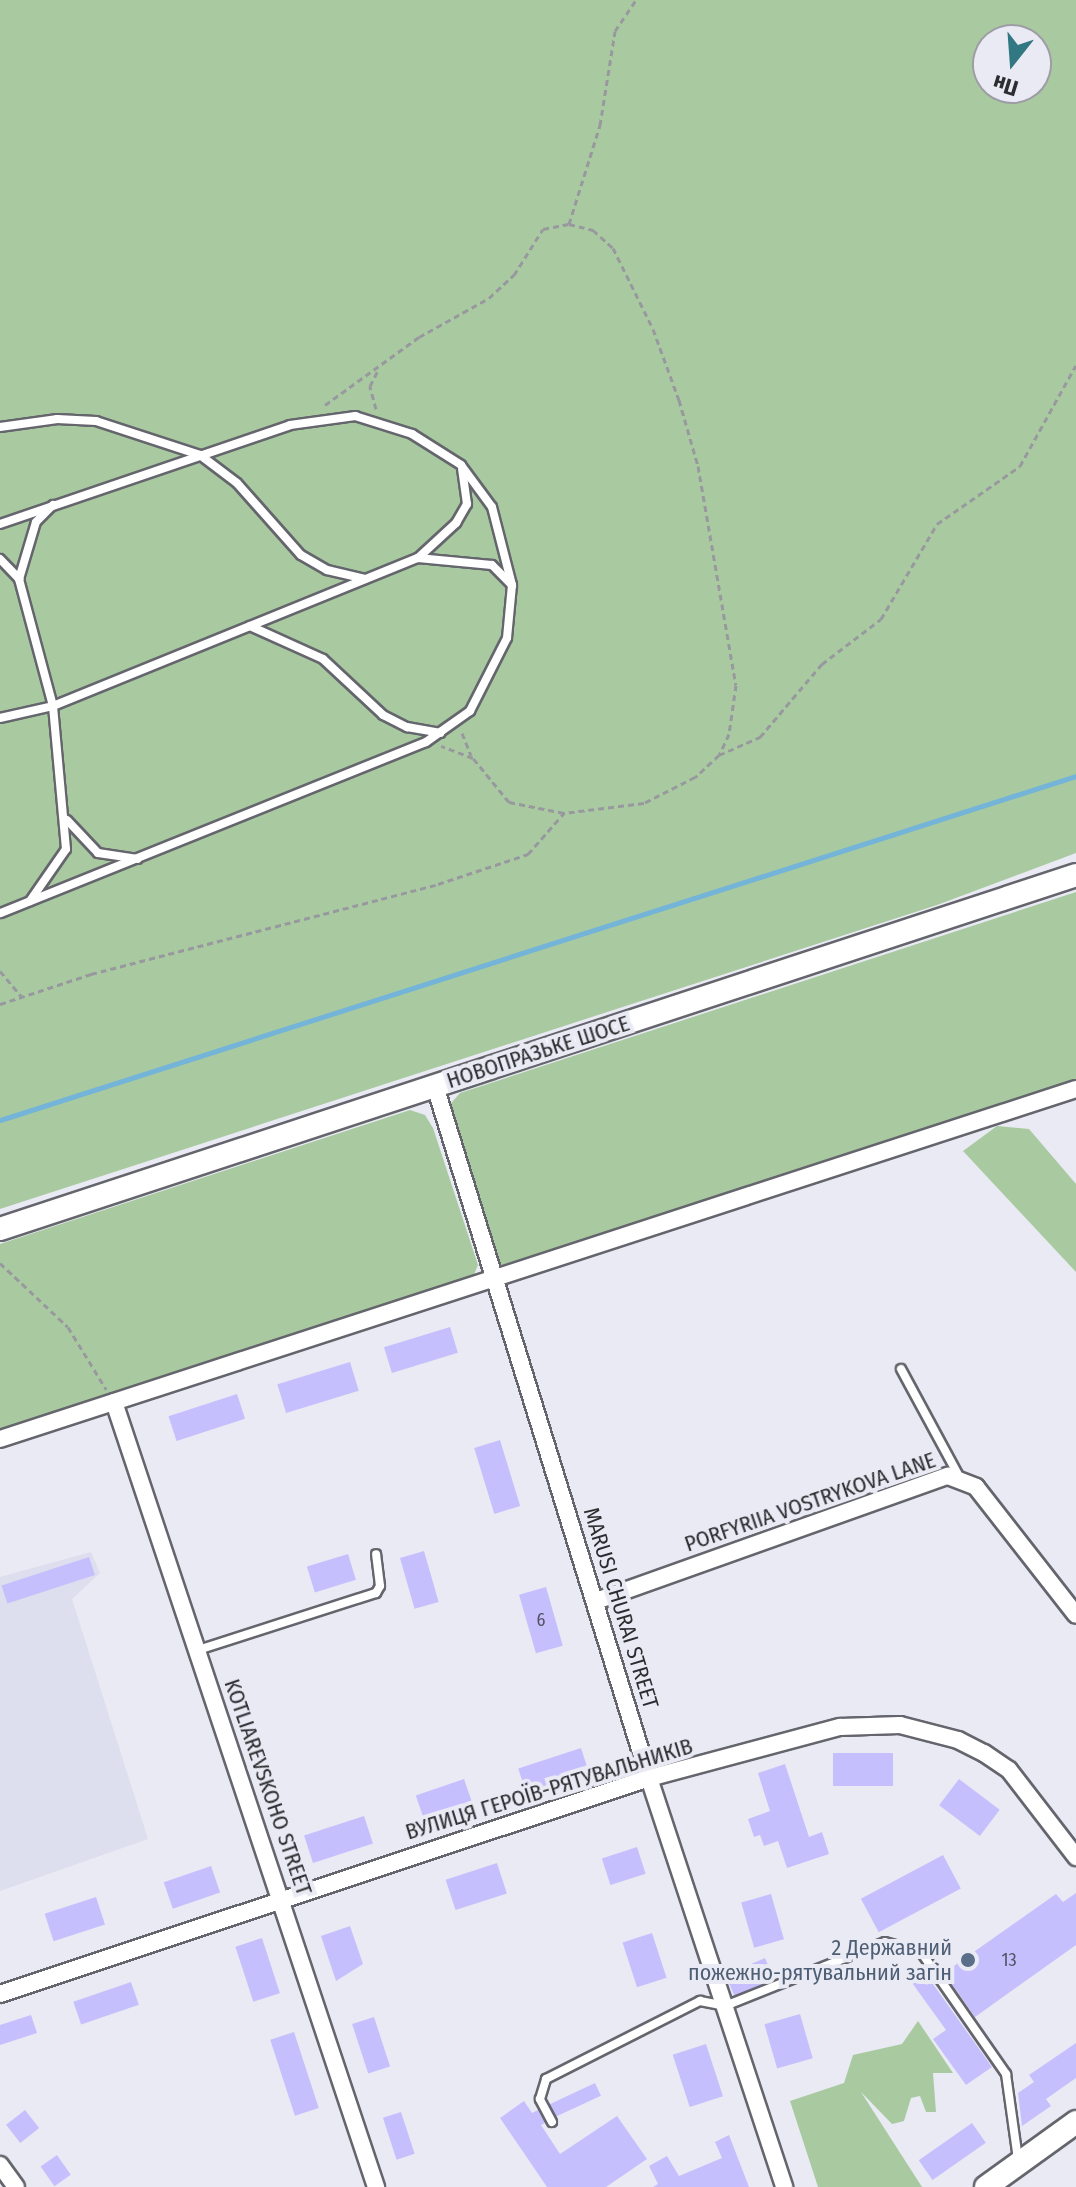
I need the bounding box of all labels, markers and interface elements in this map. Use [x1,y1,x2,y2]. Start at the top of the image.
north arrow [972,24,1052,104]
text: Пн [990,69,1021,102]
street label: НОВОПРАЗЬКЕ ШОСЕ [443,1010,633,1094]
street label: PORFYRIIA VOSTRYKOVA LANE [681,1447,939,1557]
street label: MARUSI CHURAI STREET [578,1504,664,1712]
house number: 6 [537,1609,545,1631]
street label: KOTLIAREVSKOHO STREET [219,1676,317,1898]
street label: ВУЛИЦЯ ГЕРОЇВ-РЯТУВАЛЬНИКІВ [402,1733,696,1845]
place label: 2 Державний пожежно-рятувальний загін [688,1934,952,1986]
house number: 13 [1001,1949,1017,1971]
marker: 2 Державний пожежно-рятувальний загін [959,1951,977,1969]

